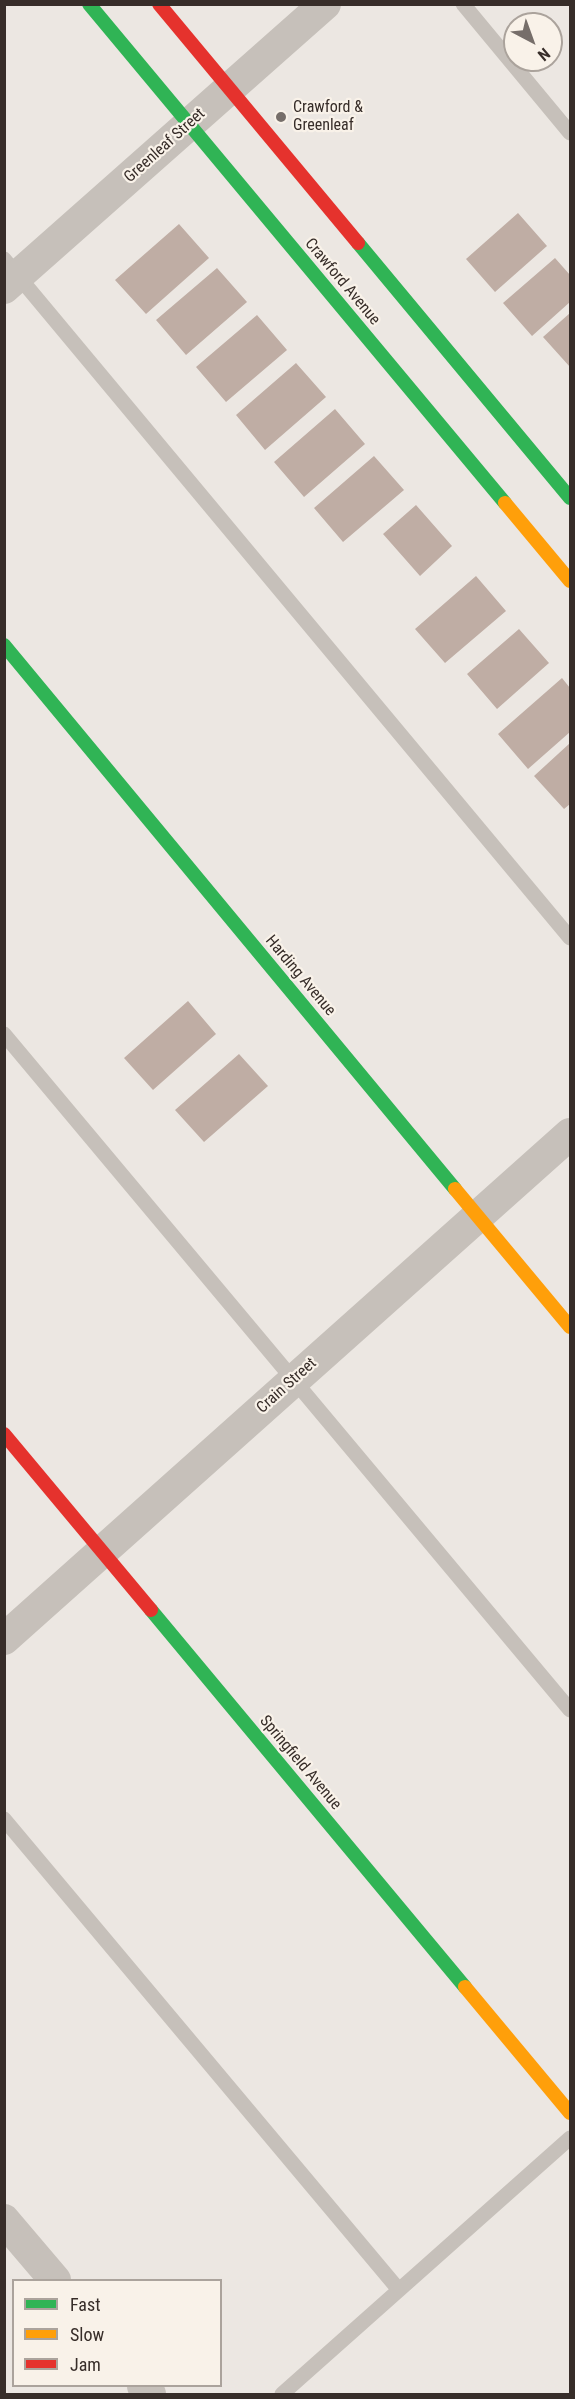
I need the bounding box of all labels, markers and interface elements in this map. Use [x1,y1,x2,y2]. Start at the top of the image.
north arrow [503,12,563,72]
text: N [534,44,554,65]
place label: Crawford & Greenleaf [293,98,363,136]
street label: Greenleaf Street [121,105,209,187]
marker: Crawford & Greenleaf [274,110,288,124]
street label: Crawford Avenue [300,235,384,329]
street label: Harding Avenue [261,932,339,1020]
street label: Crain Street [253,1354,321,1418]
street label: Springfield Avenue [255,1712,345,1814]
legend [12,2279,222,2387]
text: Fast [70,2294,101,2315]
text: Slow [70,2324,104,2345]
text: Jam [70,2354,101,2375]

